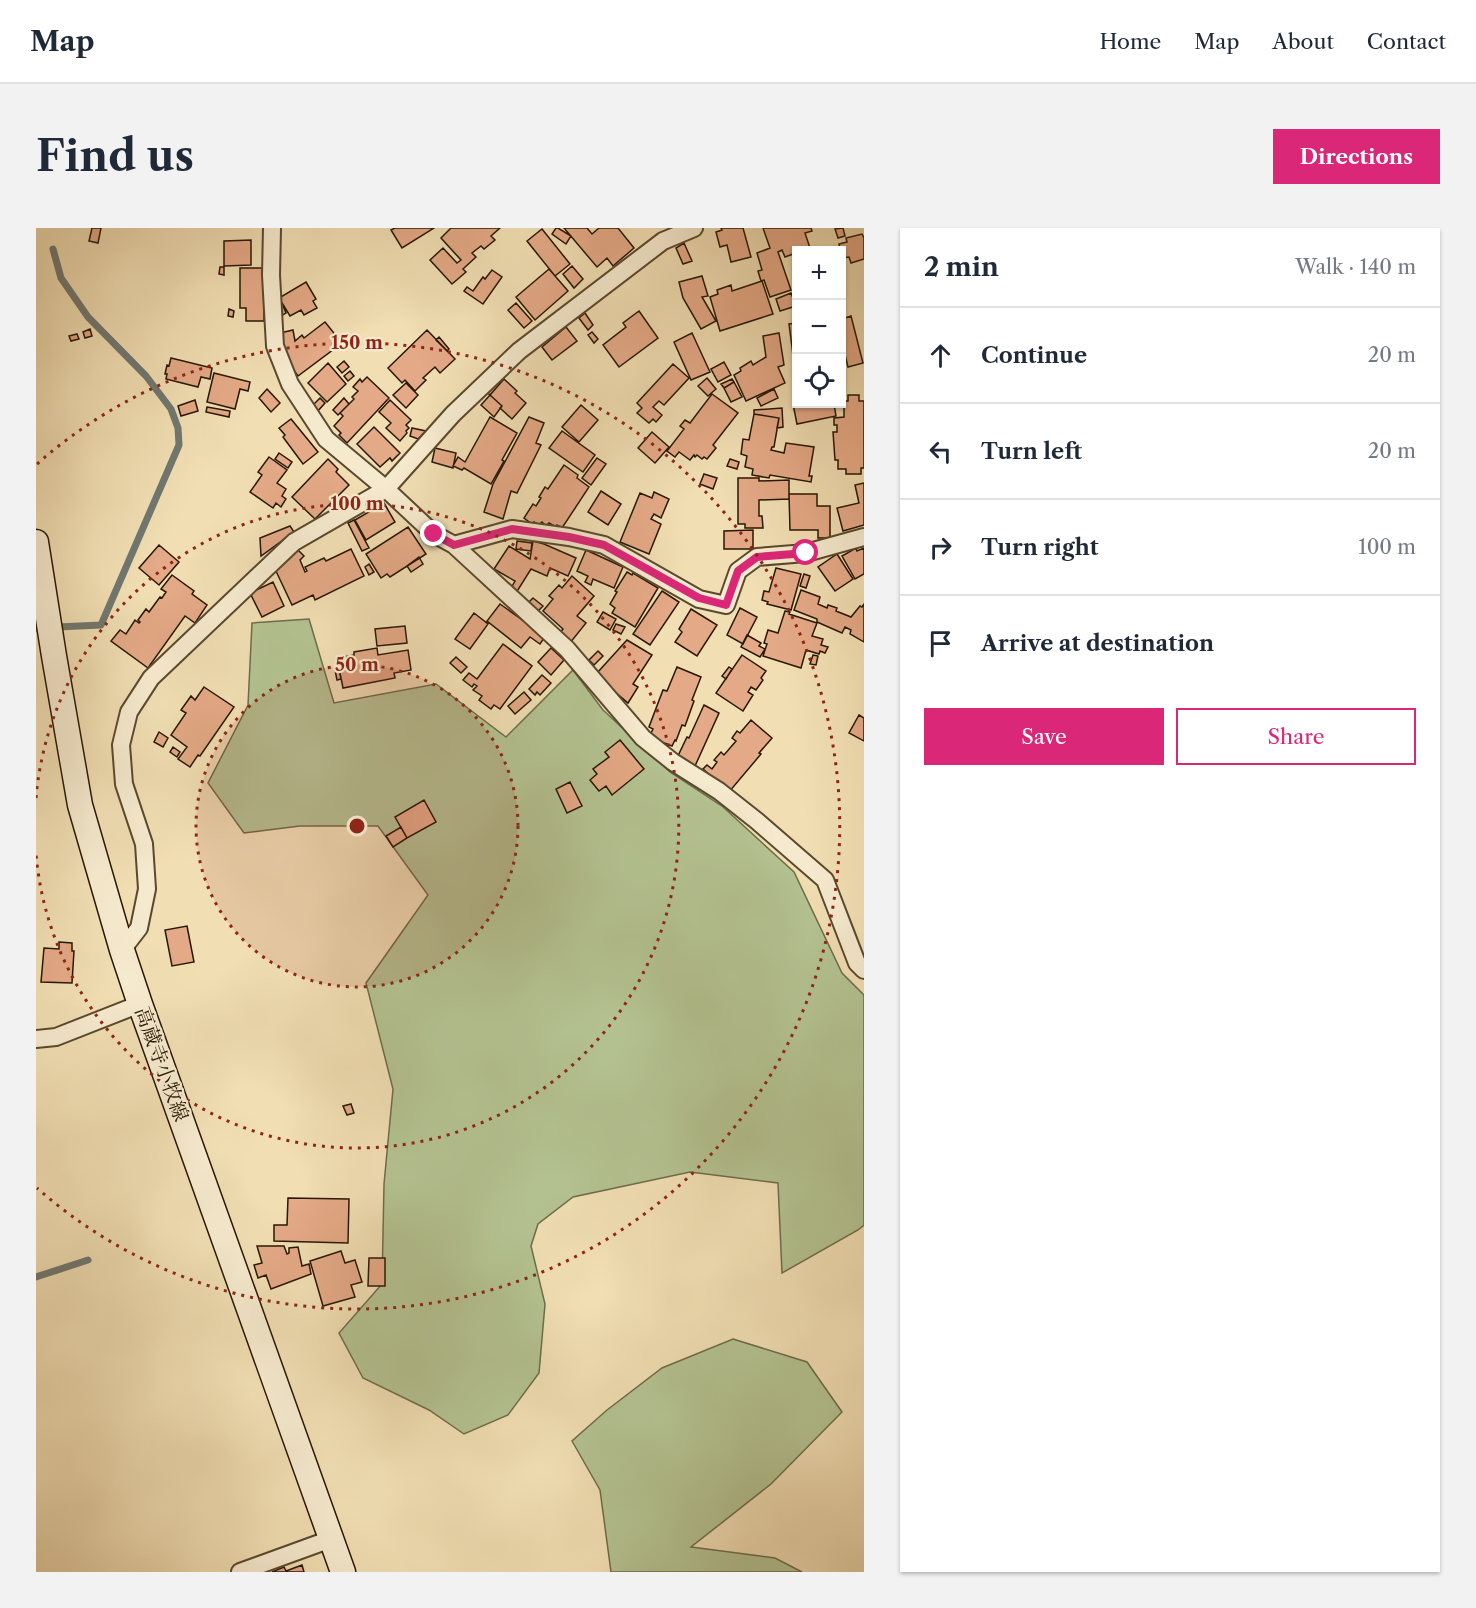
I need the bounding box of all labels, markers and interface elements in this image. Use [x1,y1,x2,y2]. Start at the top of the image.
text: Map [30,24,94,58]
text: Home [1100,29,1161,54]
text: Map [1194,29,1239,54]
text: About [1272,29,1334,54]
text: Contact [1367,29,1446,54]
button: Directions [1273,129,1440,184]
text: Find us [36,130,194,182]
map controls [792,246,846,408]
button: + [792,246,846,300]
text: 2 min [924,251,999,283]
text: Walk · 140 m [1295,255,1416,279]
button: − [792,300,846,354]
text: 150 m [331,332,383,354]
icon: ahead [924,339,957,372]
text: Continue [981,342,1087,369]
text: 20 m [1368,343,1416,367]
button: locate [792,354,846,408]
icon: left [924,435,957,468]
text: Turn left [981,438,1082,465]
text: 20 m [1368,439,1416,463]
text: 100 m [330,493,384,515]
route end [420,520,446,546]
icon: right [924,531,957,564]
text: Turn right [981,534,1099,561]
text: 100 m [1358,535,1416,559]
route start [792,539,818,565]
icon: arrive [924,627,957,660]
text: Arrive at destination [981,630,1214,657]
text: 50 m [335,654,379,676]
button: Save [924,708,1164,765]
button: Share [1176,708,1416,765]
centre of rings [347,816,367,836]
street label: 高蔵寺小牧線 [130,1004,194,1124]

